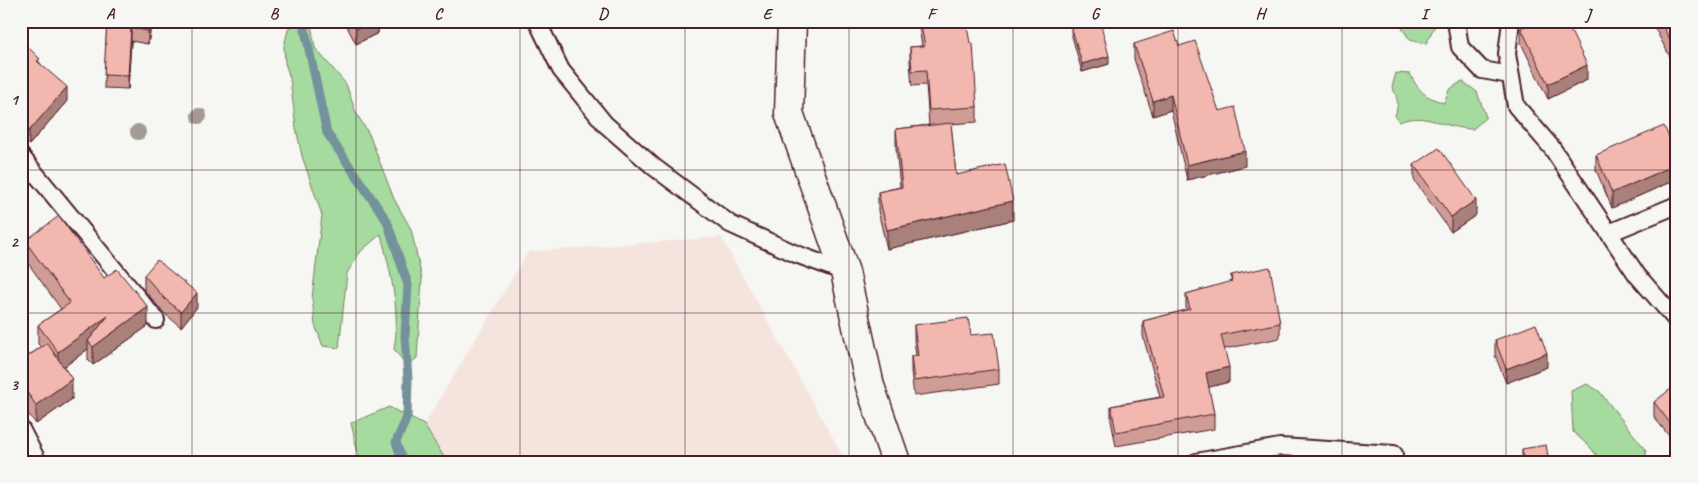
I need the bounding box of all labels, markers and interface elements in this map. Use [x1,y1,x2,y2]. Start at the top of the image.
text: A [106,4,116,24]
text: B [270,4,280,24]
text: C [434,4,444,24]
text: D [598,4,609,24]
text: E [763,4,774,24]
text: F [927,4,938,24]
text: G [1091,4,1101,24]
text: H [1255,4,1267,24]
text: I [1421,4,1431,24]
text: J [1584,4,1593,24]
text: 1 [10,90,19,110]
text: 2 [10,232,19,252]
text: 3 [10,375,19,395]

